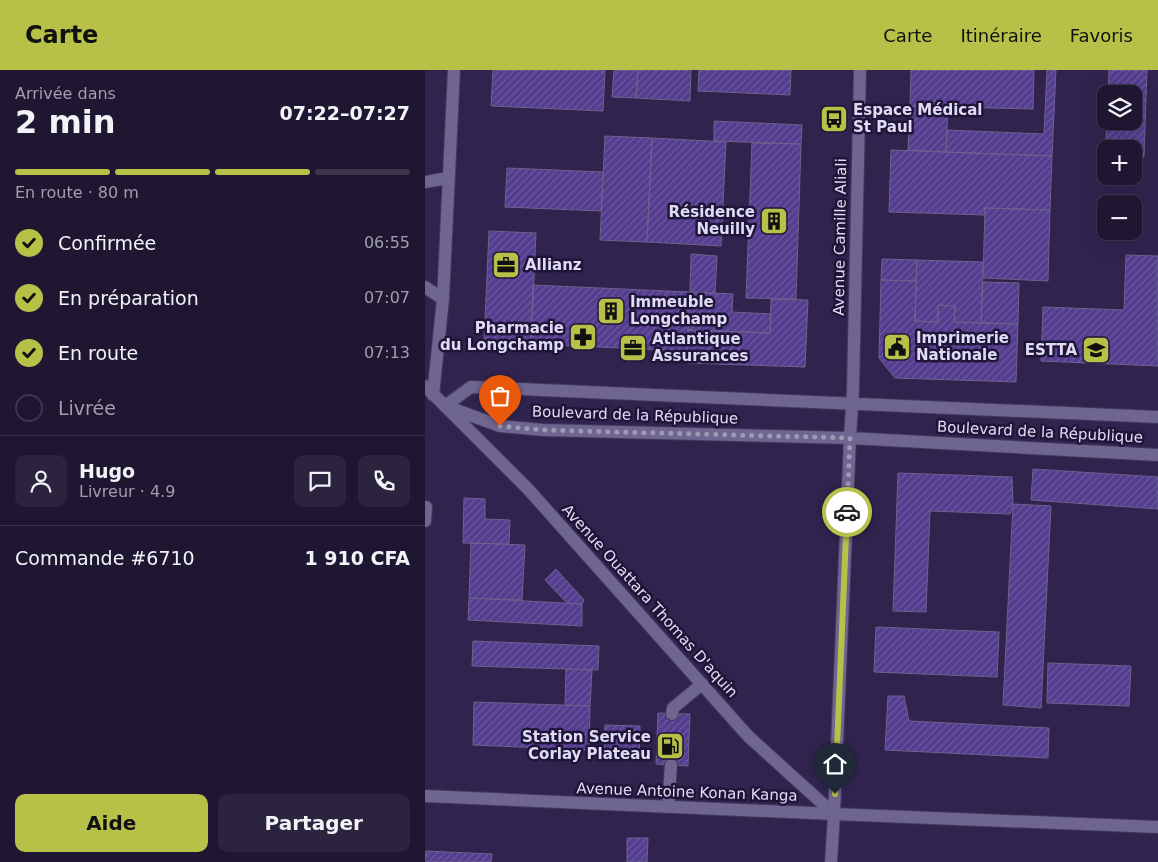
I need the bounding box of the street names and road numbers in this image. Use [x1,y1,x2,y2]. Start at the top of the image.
street label: Avenue Camille Aliali [830,158,850,316]
street label: Boulevard de la République [532,402,738,428]
street label: Boulevard de la République [936,418,1144,446]
street label: Avenue Ouattara Thomas D'aquin [558,501,742,701]
street label: Avenue Antoine Konan Kanga [576,779,798,805]

